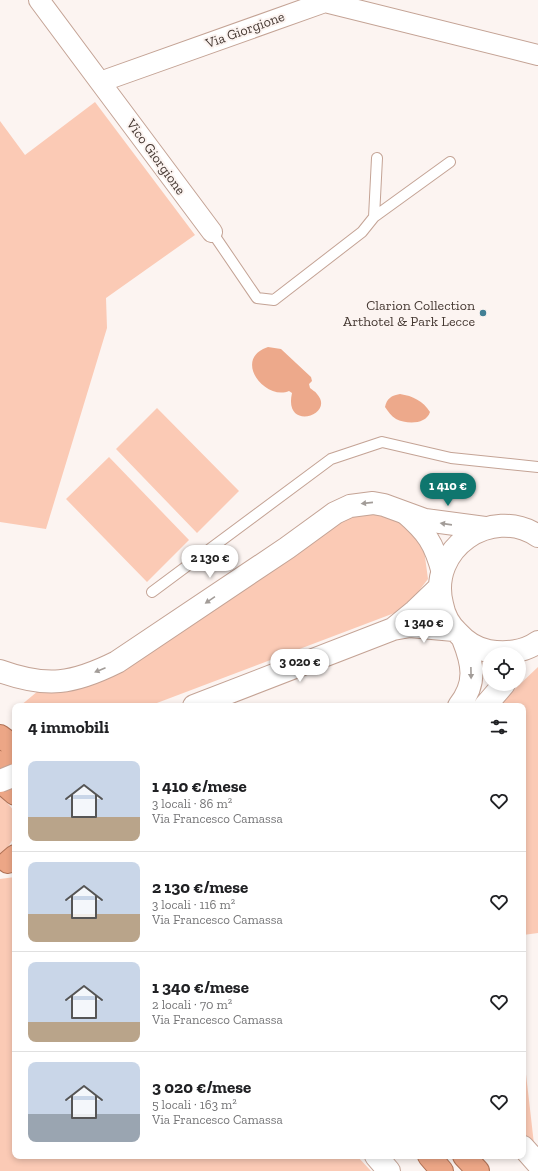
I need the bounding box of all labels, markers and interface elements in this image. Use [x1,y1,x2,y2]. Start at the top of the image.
street label: Via Giorgione [202,8,287,52]
street label: Vico Giorgione [122,115,189,199]
place label: Clarion Collection Arthotel & Park Lecce [343,297,475,330]
marker: Clarion Collection Arthotel & Park Lecce [478,308,488,318]
pin: 1 410 € [411,473,485,507]
text: 1 410 € [429,478,467,493]
one-way arrow [361,500,373,507]
one-way arrow [440,521,452,527]
pin: 2 130 € [173,545,247,579]
text: 2 130 € [190,550,230,565]
one-way arrow [204,596,215,604]
pin: 1 340 € [387,610,461,644]
text: 1 340 € [404,615,444,630]
map controls [482,647,526,691]
button: locate [482,647,526,691]
pin: 3 020 € [263,649,337,683]
text: 3 020 € [279,654,321,669]
one-way arrow [95,667,106,673]
one-way arrow [468,667,475,679]
icon: filters [488,716,510,738]
text: 4 immobili [28,717,109,737]
text: 1 410 €/mese [152,776,247,796]
icon: home [60,777,108,825]
icon: heart [488,790,510,812]
text: 3 locali · 86 m² [152,796,232,811]
text: Via Francesco Camassa [152,811,283,826]
text: 2 130 €/mese [152,877,248,897]
icon: home [60,878,108,926]
icon: heart [488,891,510,913]
text: 3 locali · 116 m² [152,897,235,912]
text: Via Francesco Camassa [152,912,283,927]
text: 1 340 €/mese [152,977,249,997]
icon: home [60,978,108,1026]
icon: heart [488,991,510,1013]
text: 2 locali · 70 m² [152,997,232,1012]
text: Via Francesco Camassa [152,1012,283,1027]
text: 3 020 €/mese [152,1077,251,1097]
icon: home [60,1078,108,1126]
icon: heart [488,1091,510,1113]
text: 5 locali · 163 m² [152,1097,237,1112]
text: Via Francesco Camassa [152,1112,283,1127]

